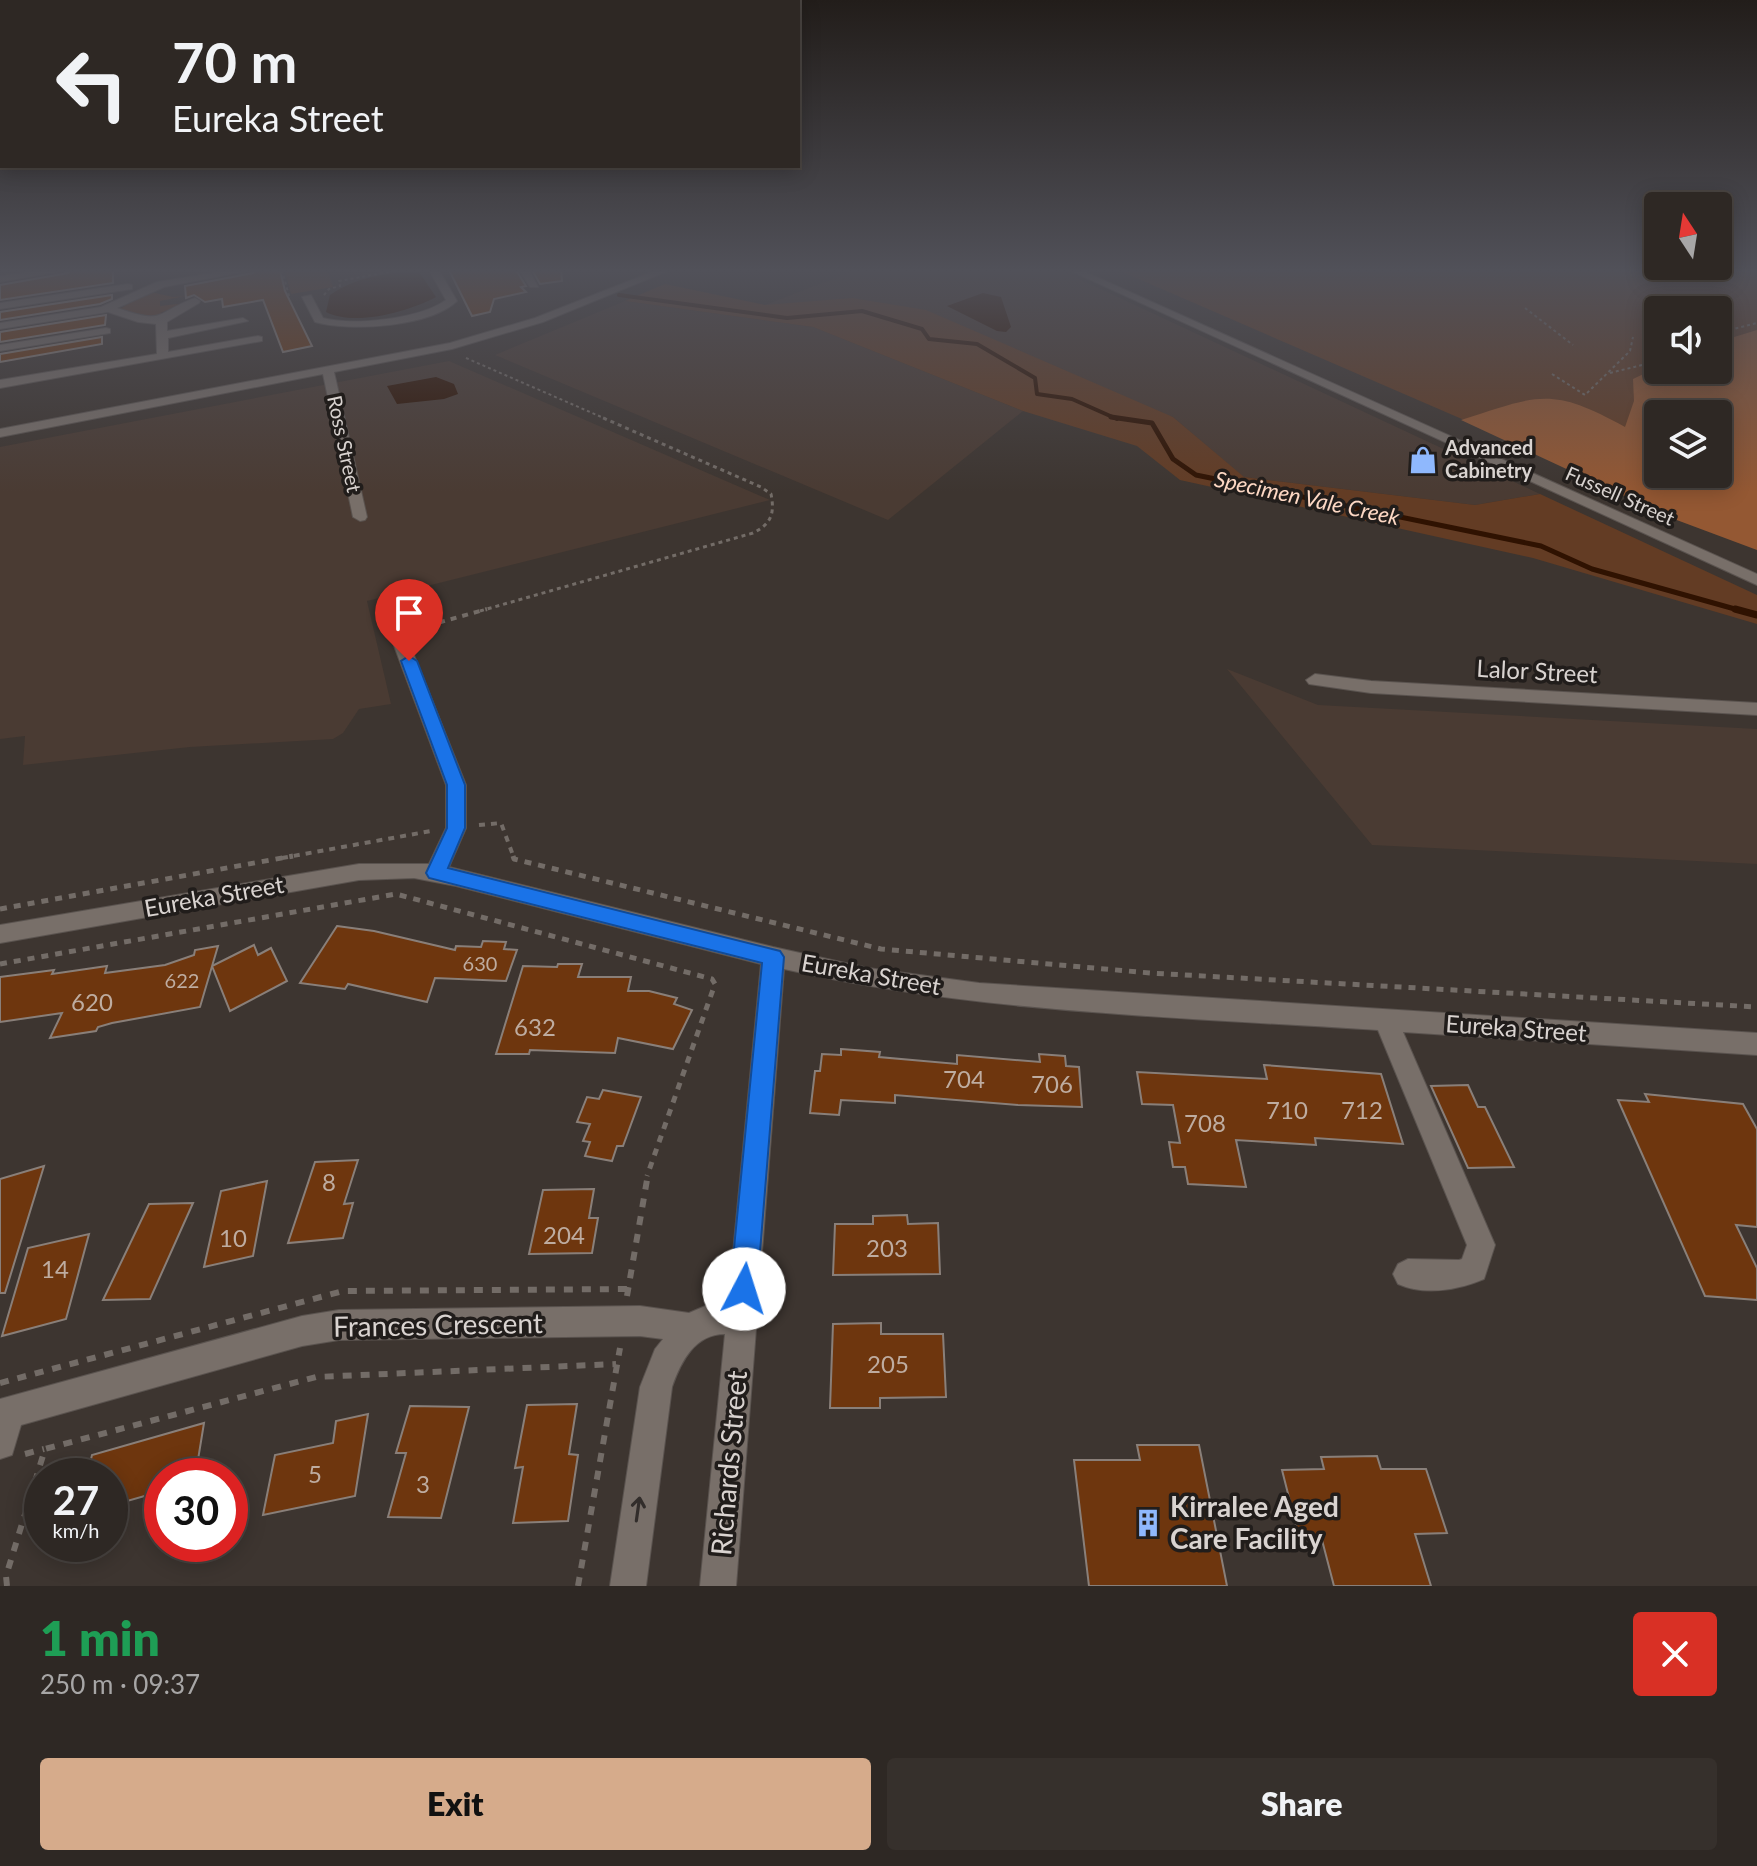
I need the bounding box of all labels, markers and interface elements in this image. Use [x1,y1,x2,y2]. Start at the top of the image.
text: 70 m [172,28,297,95]
icon: left [40,32,144,136]
text: Eureka Street [172,96,384,140]
north arrow [1644,192,1732,280]
map controls [1644,192,1732,488]
button: sound [1644,296,1732,384]
street label: Ross Street [323,393,367,494]
button: layers [1644,400,1732,488]
place label: Advanced Cabinetry [1444,435,1533,482]
shop icon: Advanced Cabinetry [1408,445,1438,475]
street label: Fussell Street [1562,460,1679,530]
water label: Specimen Vale Creek [1212,465,1403,530]
pin [375,579,443,661]
icon: arrive [387,591,431,635]
street label: Lalor Street [1476,653,1599,688]
street label: Eureka Street [142,869,286,922]
street label: Eureka Street [799,947,944,1000]
house number: 630 [463,951,497,975]
house number: 622 [165,968,199,992]
house number: 620 [71,987,113,1016]
street label: Eureka Street [1445,1008,1588,1047]
house number: 632 [514,1012,556,1041]
house number: 704 [943,1064,985,1093]
house number: 706 [1031,1069,1073,1098]
house number: 710 [1266,1095,1308,1124]
house number: 712 [1341,1095,1383,1124]
house number: 708 [1184,1108,1226,1137]
house number: 8 [322,1167,336,1196]
house number: 204 [543,1220,585,1249]
house number: 10 [219,1223,247,1252]
house number: 203 [866,1233,908,1262]
position arrow [702,1247,786,1331]
house number: 14 [41,1254,69,1283]
street label: Frances Crescent [333,1305,543,1343]
house number: 205 [867,1349,909,1378]
street label: Richards Street [703,1369,753,1557]
speed limit sign: 30 [144,1458,248,1562]
house number: 5 [308,1459,322,1488]
house number: 3 [416,1469,430,1498]
text: 27 [53,1476,99,1524]
place label: Kirralee Aged Care Facility [1170,1489,1339,1555]
one-way arrow [631,1497,646,1522]
building icon: Kirralee Aged Care Facility [1133,1508,1163,1538]
text: km/h [53,1518,99,1542]
text: 1 min [40,1609,160,1666]
button: close [1633,1612,1717,1696]
text: 250 m · 09:37 [40,1668,200,1700]
button: Exit [40,1758,871,1850]
button: Share [887,1758,1717,1850]

